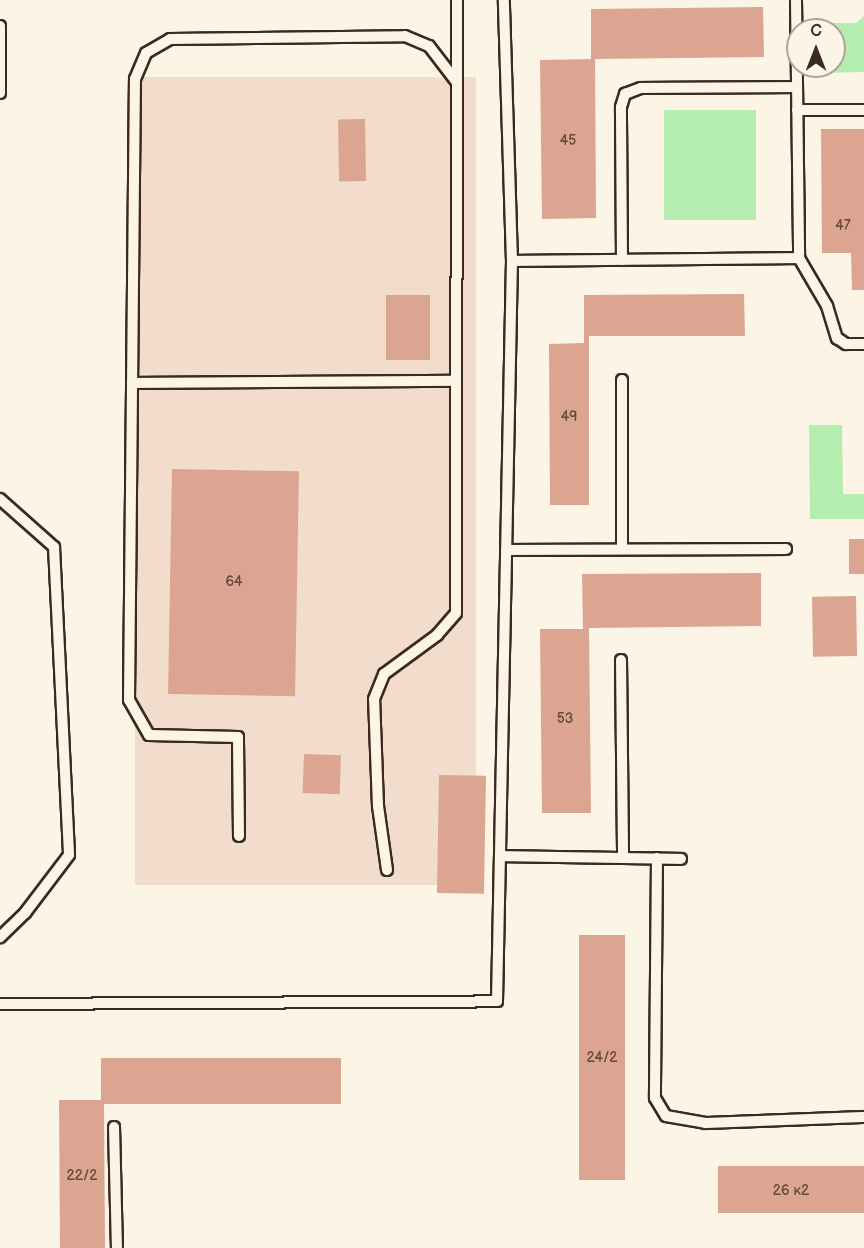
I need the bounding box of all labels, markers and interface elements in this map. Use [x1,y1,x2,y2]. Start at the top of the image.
north arrow [786,18,846,78]
text: С [810,22,822,41]
house number: 45 [560,133,576,149]
house number: 47 [835,218,851,234]
house number: 49 [561,409,577,425]
house number: 64 [225,574,243,590]
house number: 53 [557,711,573,727]
house number: 24/2 [586,1050,618,1066]
house number: 22/2 [66,1168,98,1184]
house number: 26 к2 [773,1183,809,1199]

